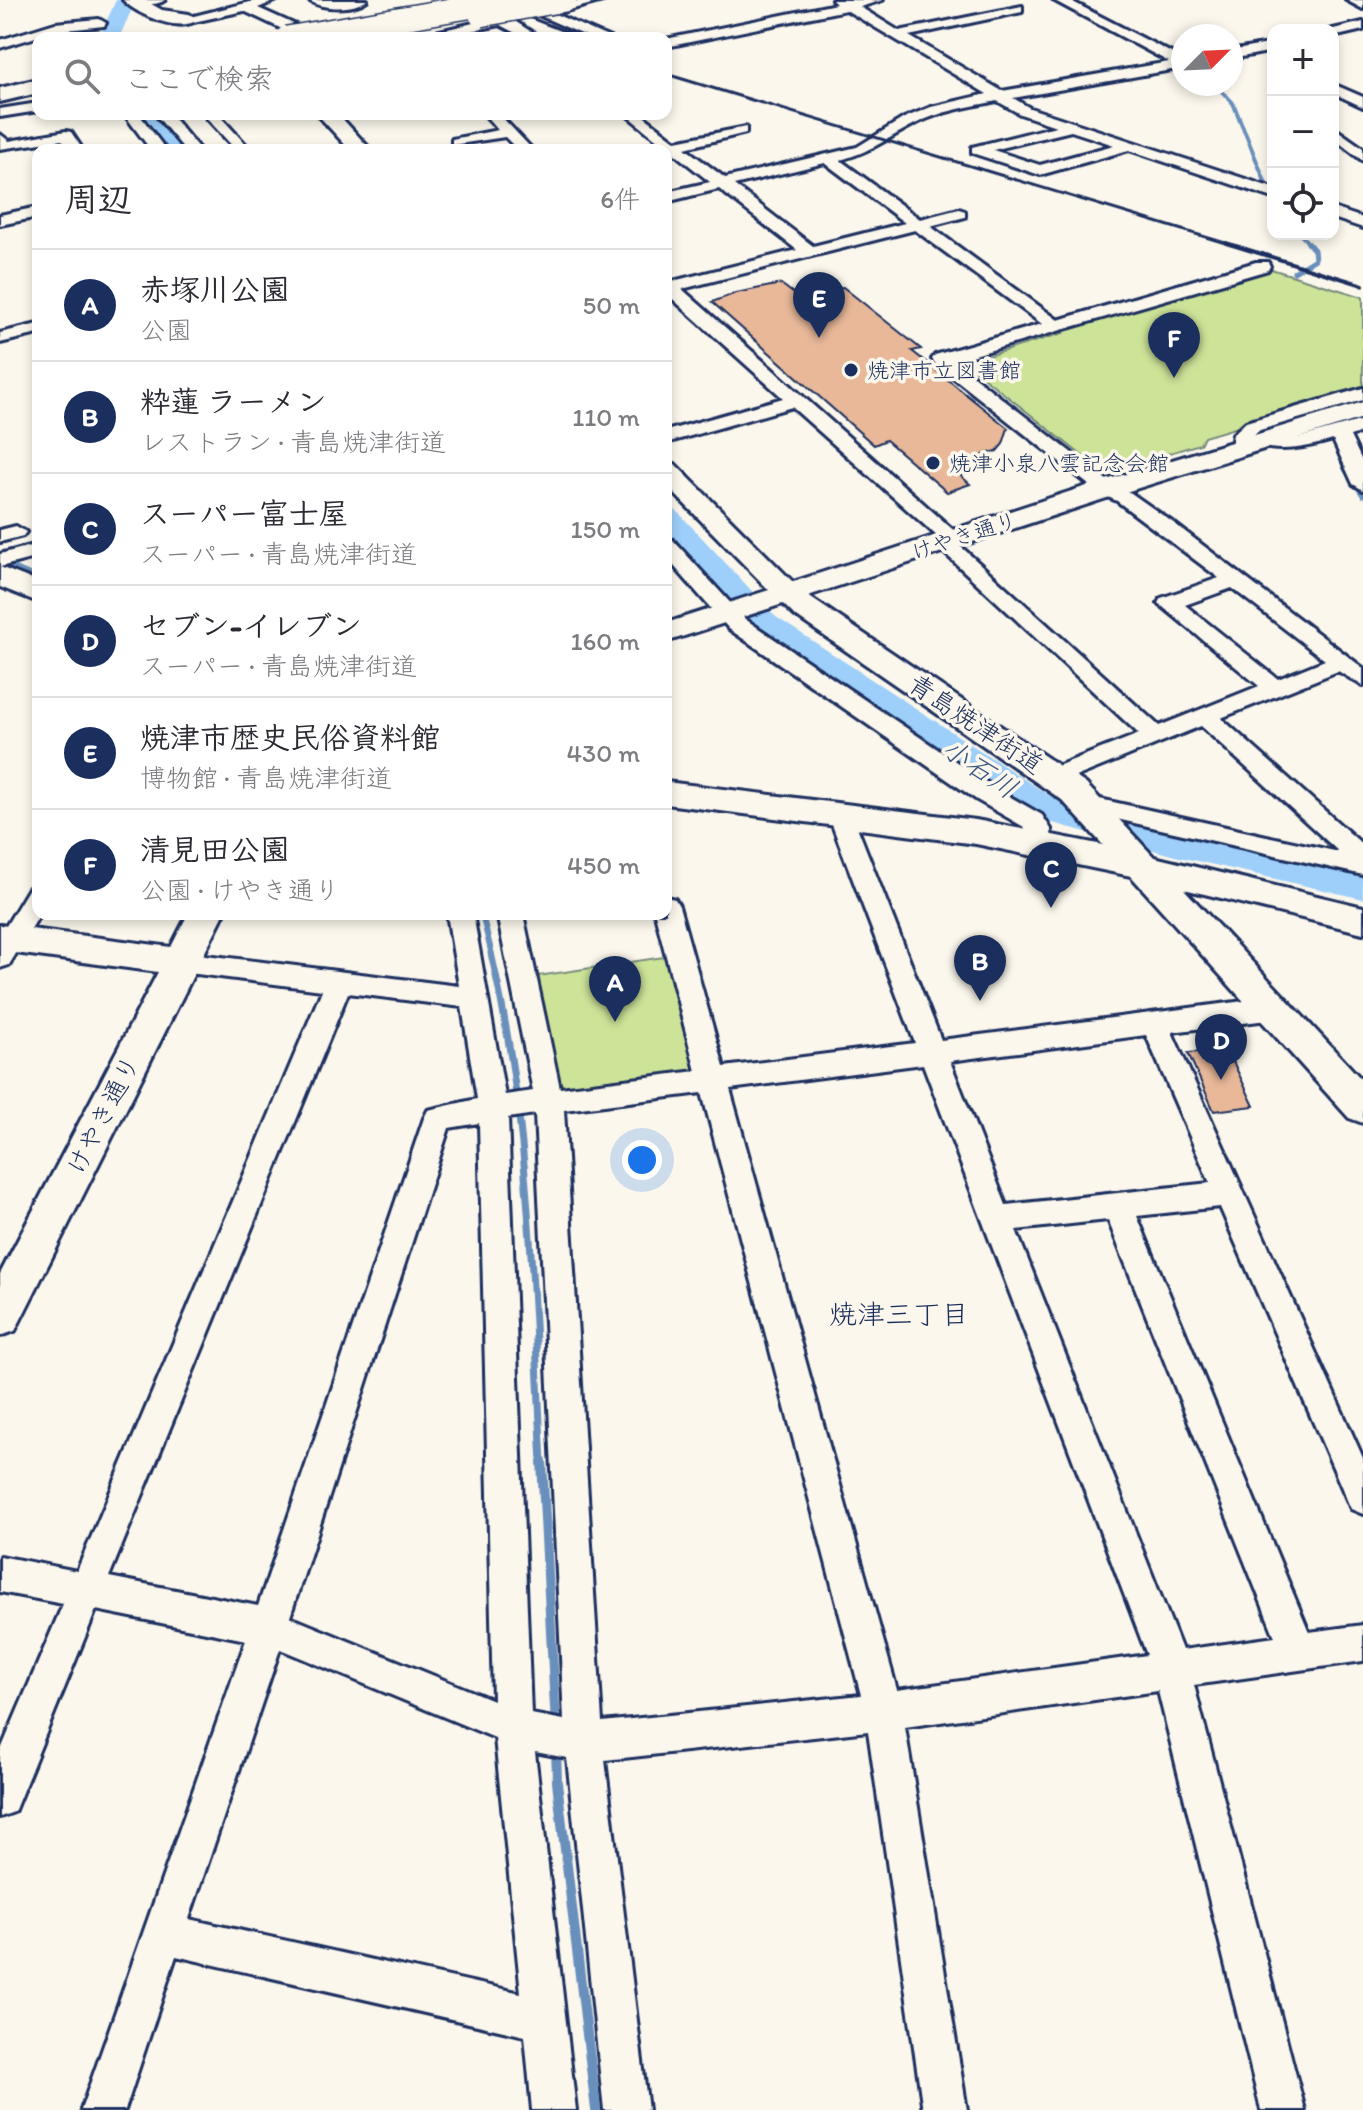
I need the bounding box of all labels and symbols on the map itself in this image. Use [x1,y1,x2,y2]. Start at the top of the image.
north arrow [1171,24,1243,96]
pin: E [793,272,845,338]
pin: F [1148,312,1200,378]
place label: 焼津市立図書館 [867,357,1021,384]
marker: 焼津市立図書館 [842,361,860,379]
place label: 焼津小泉八雲記念会館 [949,450,1169,477]
marker: 焼津小泉八雲記念会館 [924,454,942,472]
street label: けやき通り [908,506,1020,566]
street label: 青島焼津街道 [902,667,1050,781]
water label: 小石川 [936,730,1024,806]
pin: C [1025,842,1077,908]
pin: B [954,935,1006,1001]
pin: A [589,956,641,1022]
pin: D [1195,1014,1247,1080]
street label: けやき通り [59,1050,147,1180]
your location [622,1140,662,1180]
district label: 焼津三丁目 [829,1297,969,1331]

